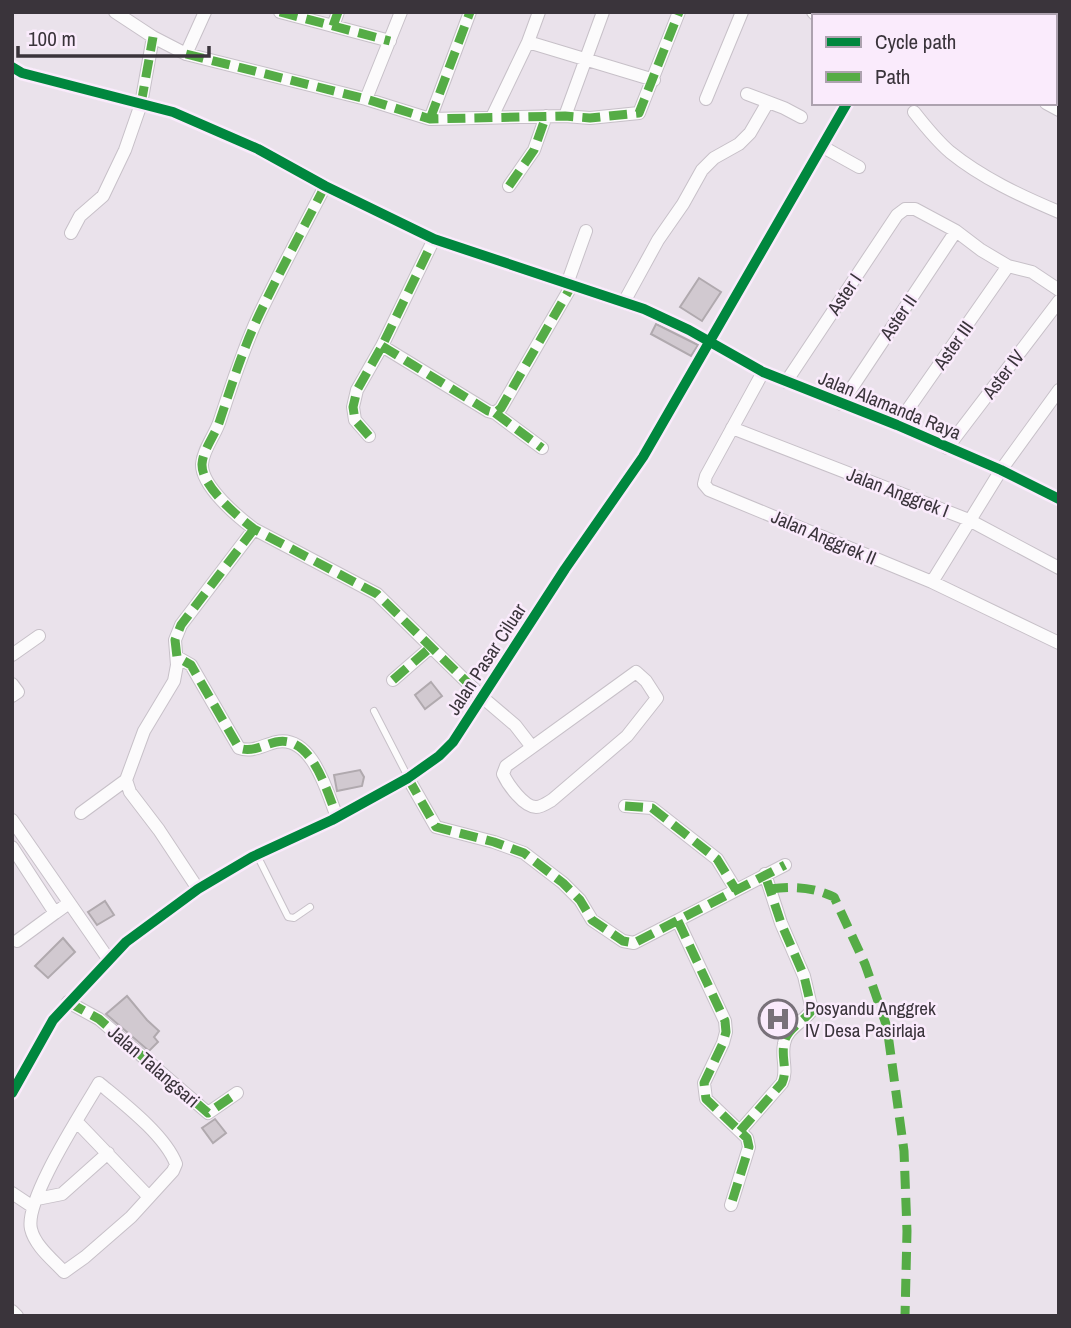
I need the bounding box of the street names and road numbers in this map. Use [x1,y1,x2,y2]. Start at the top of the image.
street label: Aster I [820,268,867,321]
street label: Aster II [873,289,923,346]
street label: Aster III [926,316,979,375]
street label: Aster IV [975,344,1030,405]
street label: Jalan Alamanda Raya [815,365,965,446]
street label: Jalan Anggrek I [843,461,953,523]
street label: Jalan Anggrek II [767,503,881,571]
street label: Jalan Pasar Ciluar [440,597,532,720]
street label: Jalan Talangsari [103,1019,205,1113]

